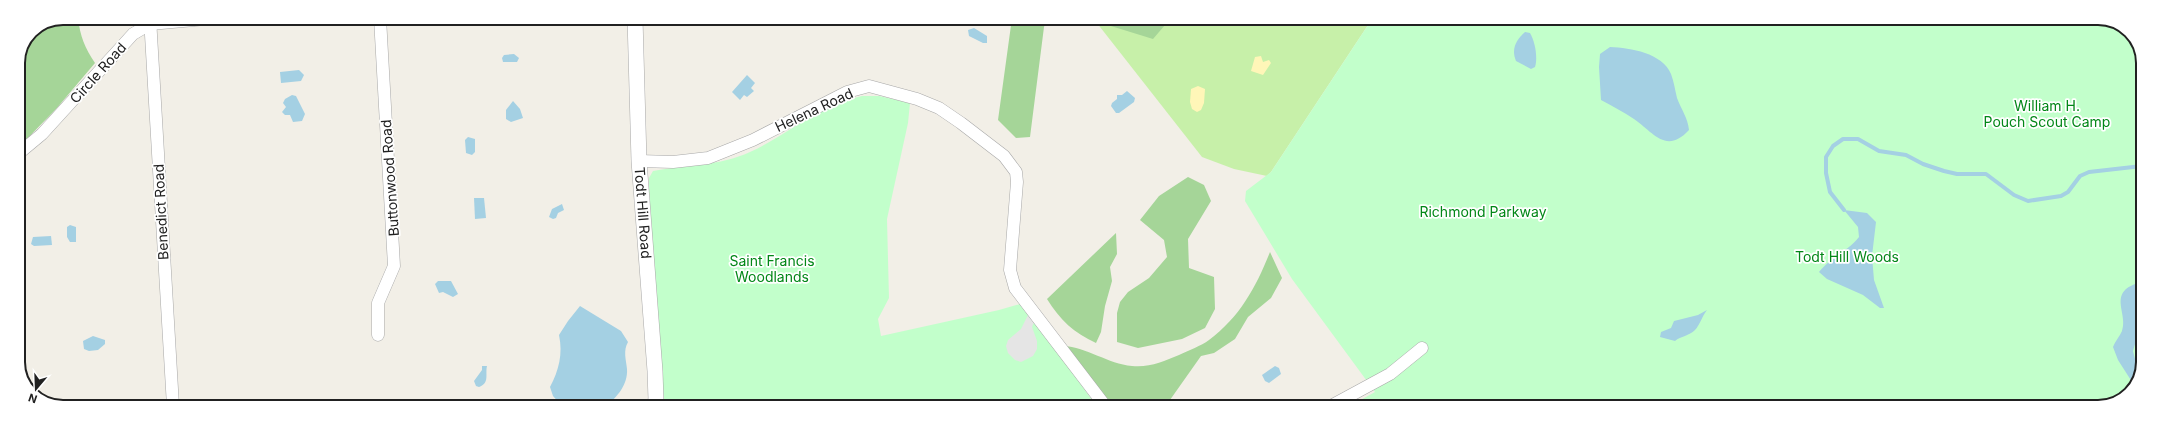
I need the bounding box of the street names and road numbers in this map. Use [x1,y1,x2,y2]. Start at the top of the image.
street label: Circle Road [66,39,129,107]
street label: Helena Road [772,84,855,135]
street label: Buttonwood Road [377,119,402,237]
street label: Benedict Road [149,164,172,260]
street label: Todt Hill Road [631,166,655,259]

